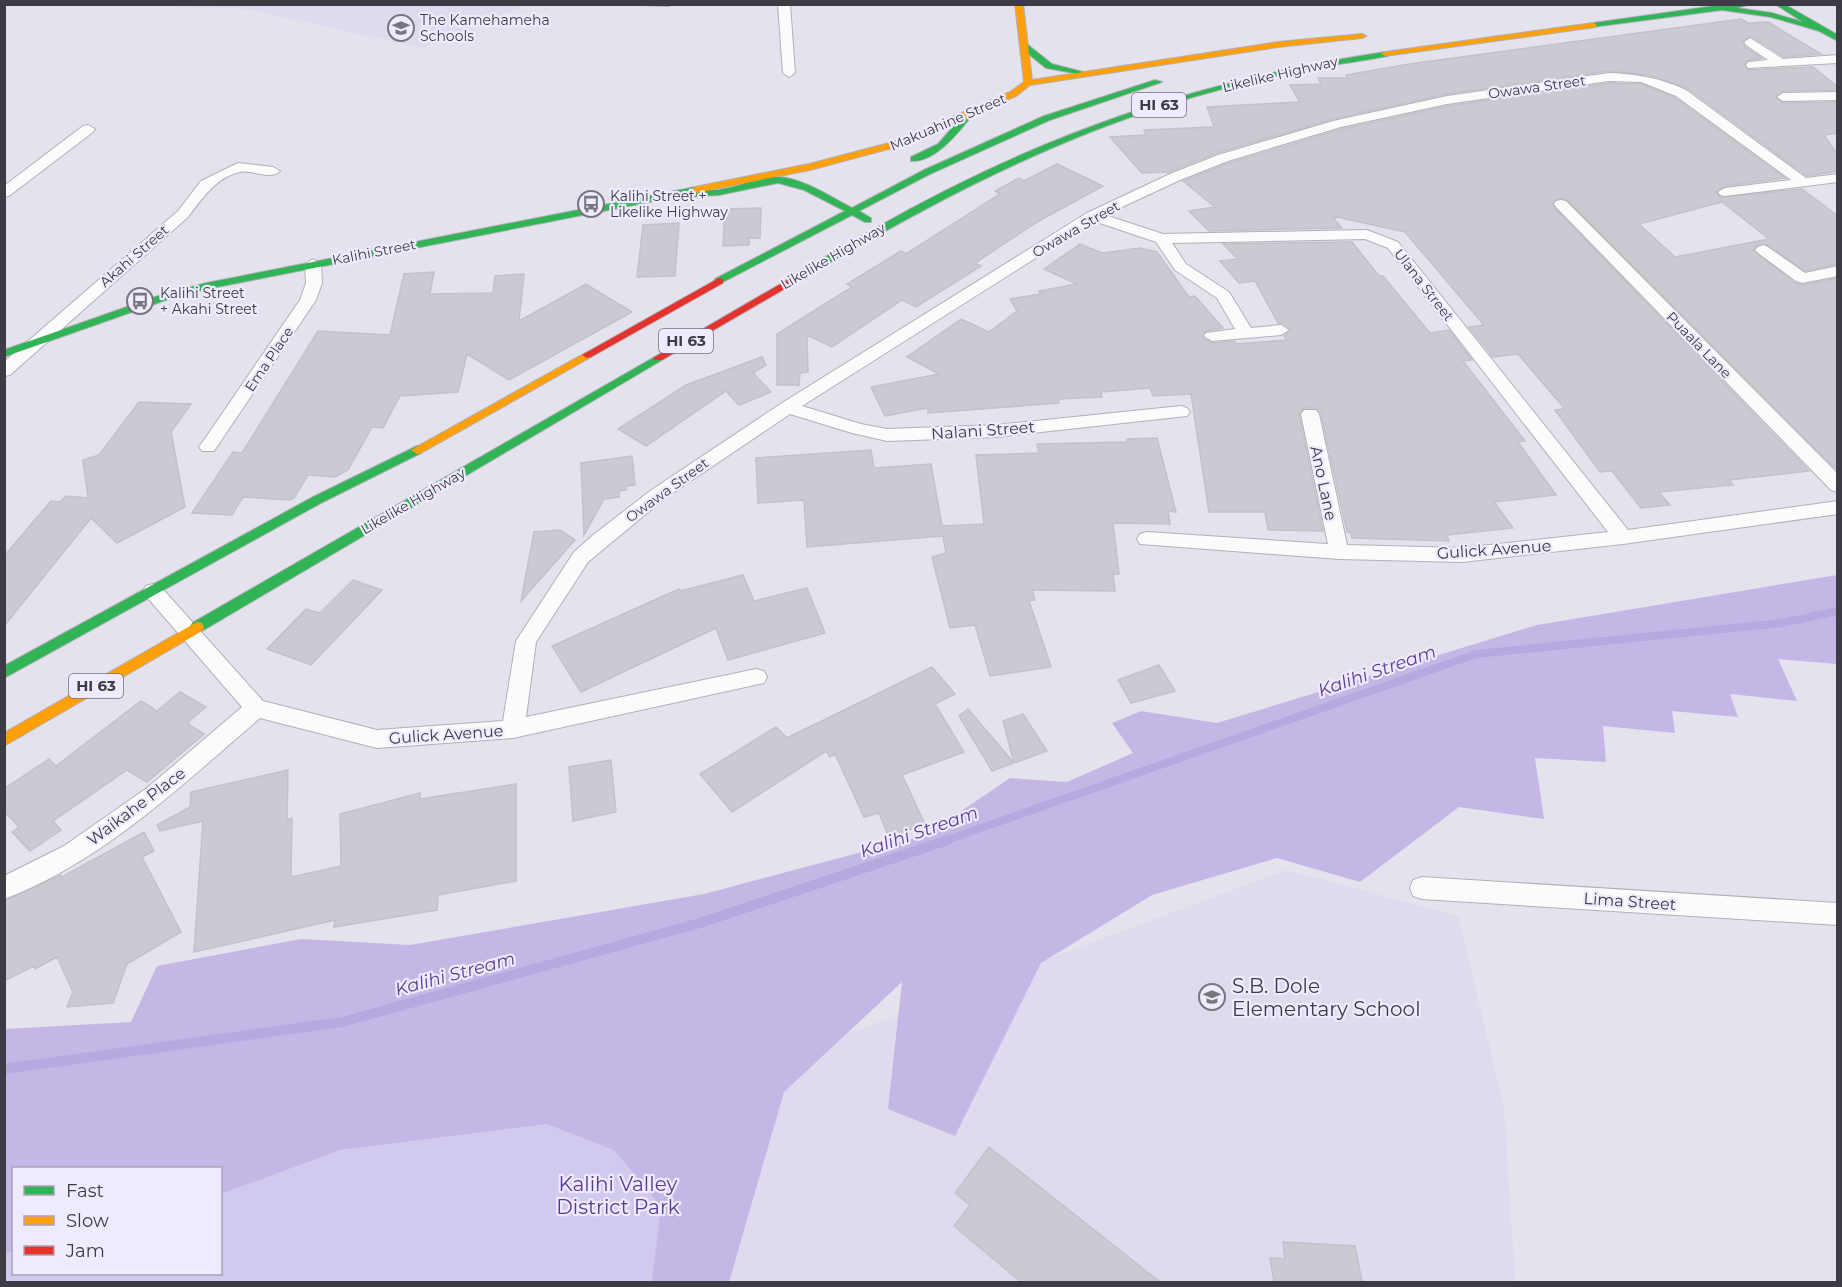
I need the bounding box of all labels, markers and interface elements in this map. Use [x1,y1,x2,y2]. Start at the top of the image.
place label: The Kamehameha Schools [420,11,550,45]
school or university icon: The Kamehameha Schools [386,13,416,43]
street label: Likelike Highway [1221,52,1340,96]
street label: Owawa Street [1487,71,1587,103]
street label: Makuahine Street [887,89,1009,155]
road number: HI 63 [1132,93,1186,117]
place label: Kalihi Street + Likelike Highway [610,187,728,221]
bus stop icon: Kalihi Street + Likelike Highway [576,189,606,219]
street label: Owawa Street [1029,197,1123,261]
street label: Likelike Highway [777,219,889,293]
street label: Akahi Street [96,221,172,291]
street label: Kalihi Street [331,235,418,269]
street label: Ulana Street [1390,245,1458,325]
place label: Kalihi Street + Akahi Street [160,284,258,318]
bus stop icon: Kalihi Street + Akahi Street [125,286,155,316]
street label: Puaala Lane [1663,308,1735,382]
street label: Ema Place [241,323,297,395]
road number: HI 63 [659,329,713,353]
street label: Nalani Street [931,417,1036,444]
street label: Ano Lane [1306,444,1341,522]
street label: Owawa Street [622,454,712,526]
street label: Likelike Highway [357,464,469,538]
street label: Gulick Avenue [1436,536,1552,563]
water label: Kalihi Stream [1315,640,1439,702]
road number: HI 63 [69,674,123,698]
street label: Gulick Avenue [388,721,504,748]
street label: Waikahe Place [83,763,189,849]
water label: Kalihi Stream [857,801,981,863]
street label: Lima Street [1583,889,1677,914]
water label: Kalihi Stream [392,947,518,1001]
place label: S.B. Dole Elementary School [1232,974,1421,1021]
school or university icon: S.B. Dole Elementary School [1197,982,1227,1012]
legend [12,1167,222,1275]
park label: Kalihi Valley District Park [556,1172,680,1219]
text: Fast [66,1180,104,1202]
text: Slow [66,1210,109,1232]
text: Jam [65,1240,105,1262]

